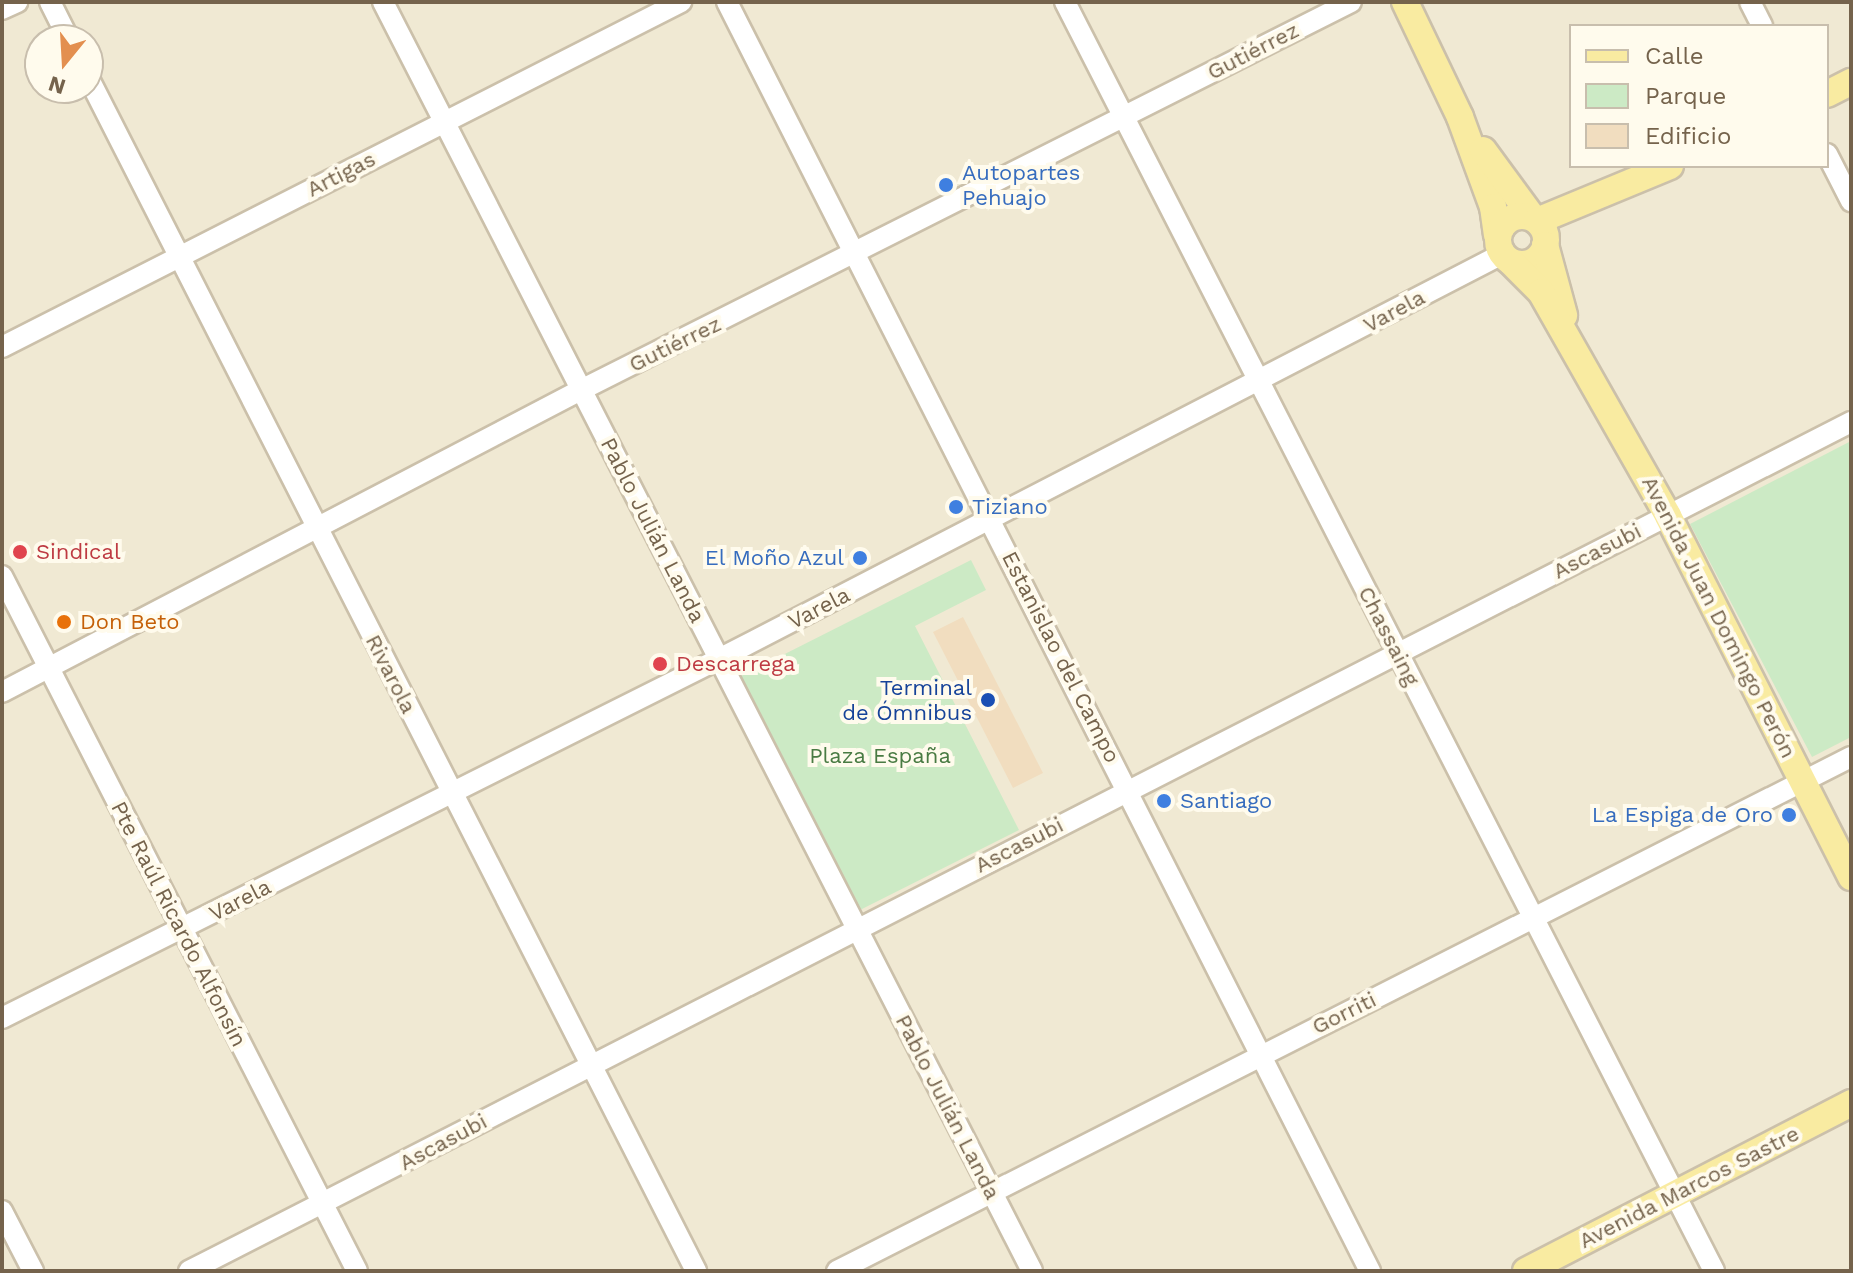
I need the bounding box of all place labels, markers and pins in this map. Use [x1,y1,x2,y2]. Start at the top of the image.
place label: Autopartes Pehuajo [962,159,1080,210]
marker: Autopartes Pehuajo [937,176,955,194]
place label: Tiziano [972,494,1048,520]
marker: Tiziano [947,498,965,516]
place label: Sindical [36,539,121,565]
marker: Sindical [11,543,29,561]
place label: El Moño Azul [703,545,844,571]
marker: El Moño Azul [851,549,869,567]
place label: Don Beto [80,609,179,635]
marker: Don Beto [55,613,73,631]
place label: Descarrega [676,651,795,677]
marker: Descarrega [651,655,669,673]
place label: Terminal de Ómnibus [842,674,972,726]
marker: Terminal de Ómnibus [979,691,997,709]
place label: Santiago [1180,788,1272,814]
marker: Santiago [1155,792,1173,810]
place label: La Espiga de Oro [1591,802,1773,828]
marker: La Espiga de Oro [1780,806,1798,824]

